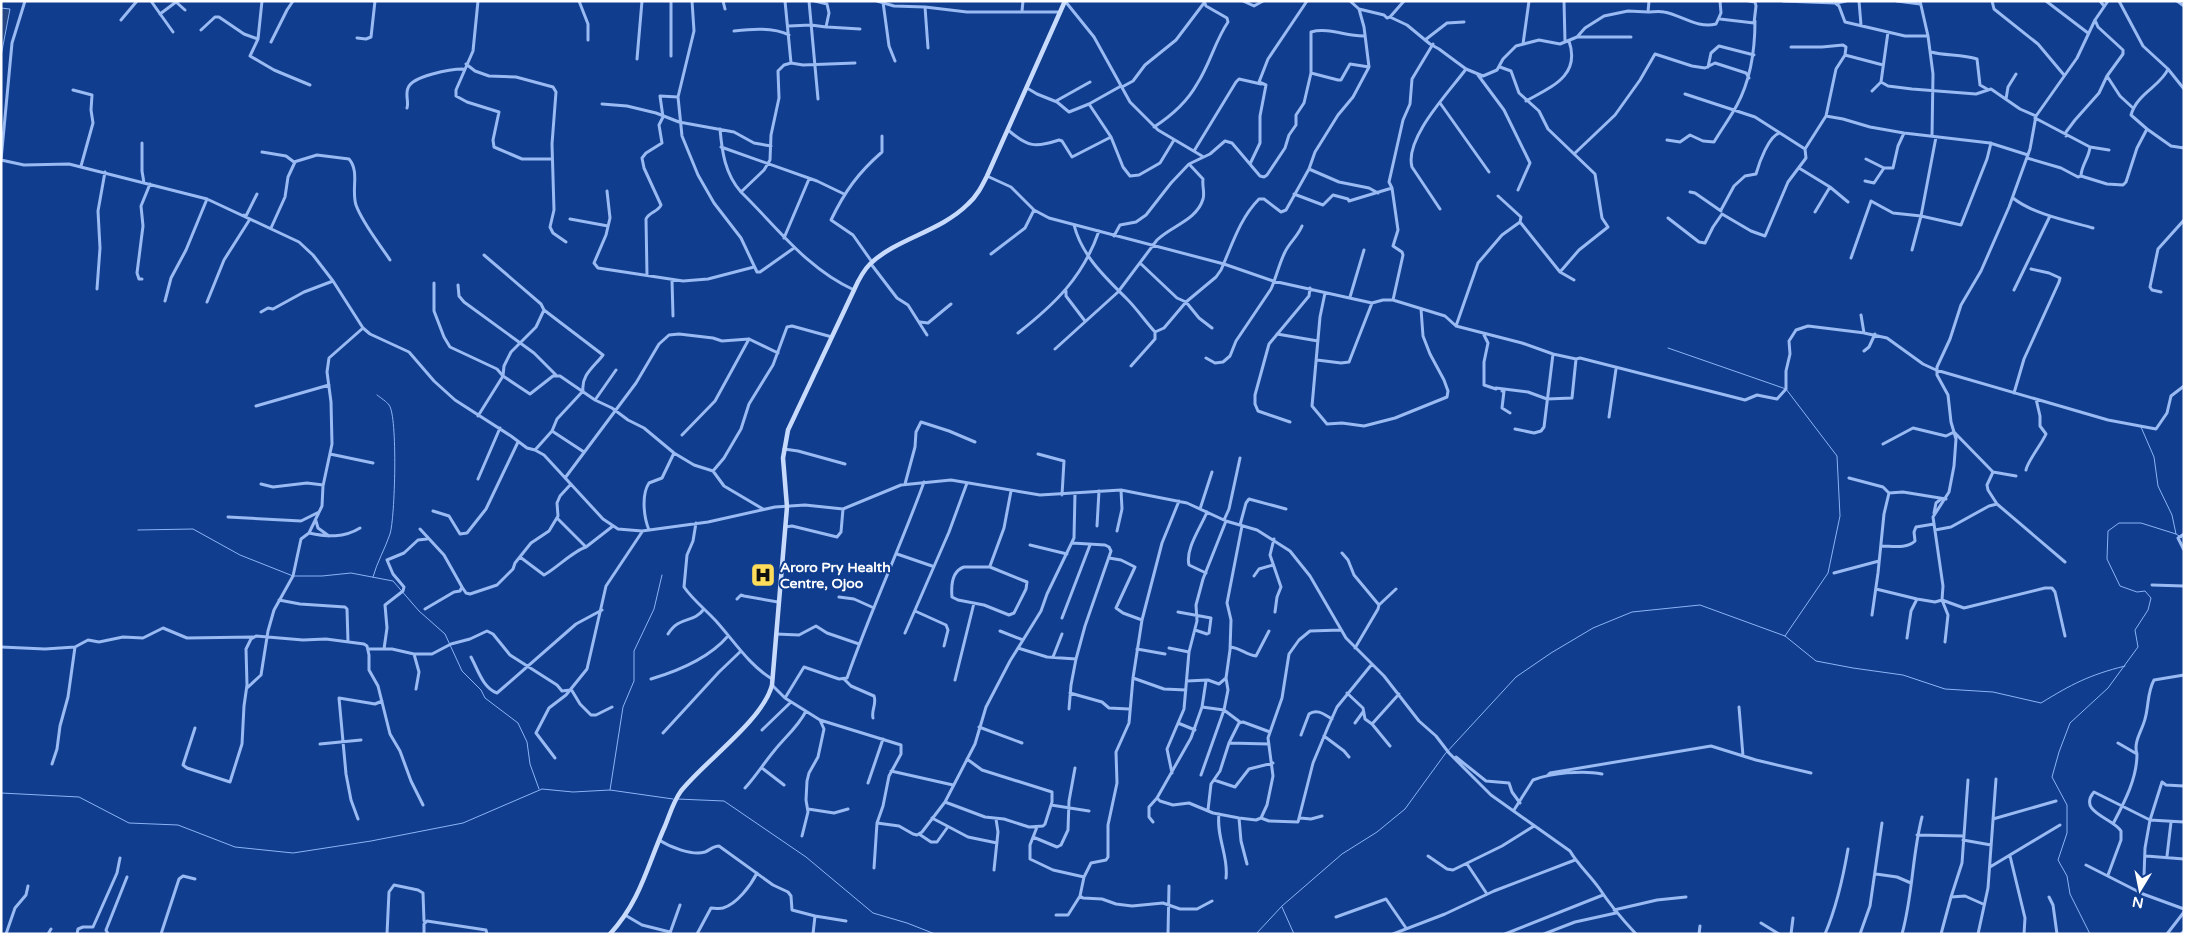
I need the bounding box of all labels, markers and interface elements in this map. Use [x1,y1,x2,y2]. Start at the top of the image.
place label: Aroro Pry Health Centre, Ojoo [780,559,891,592]
hospital icon: Aroro Pry Health Centre, Ojoo [750,562,776,588]
north arrow [2115,865,2165,915]
text: N [2131,893,2145,912]

